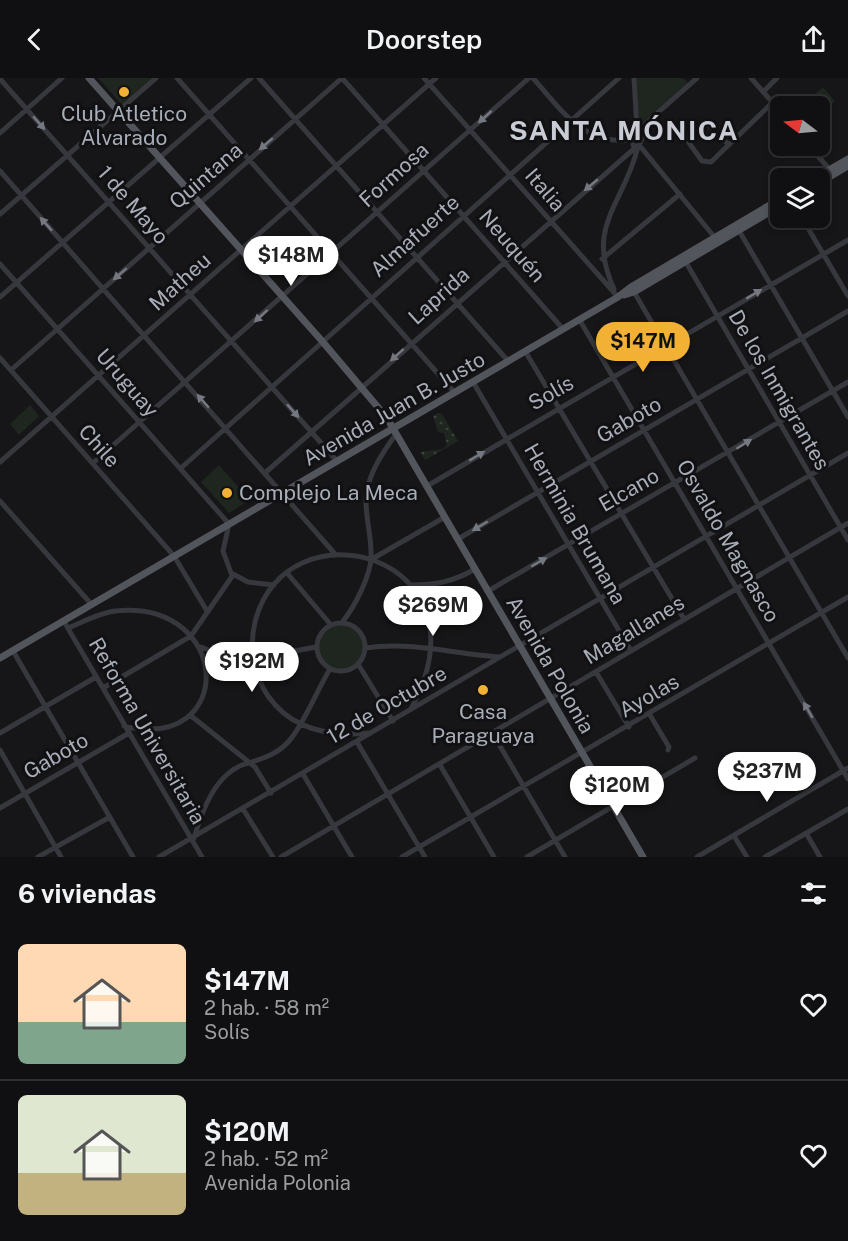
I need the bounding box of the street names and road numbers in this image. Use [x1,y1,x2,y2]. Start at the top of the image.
street label: Quintana [164,137,247,214]
street label: Formosa [354,137,433,212]
street label: 1 de Mayo [93,160,174,249]
street label: Italia [520,163,571,216]
street label: Almafuerte [365,189,464,282]
street label: Neuquén [474,204,551,287]
street label: Matheu [144,248,216,316]
street label: Laprida [403,262,474,329]
street label: De los Inmigrantes [723,305,835,474]
street label: Uruguay [91,343,164,422]
street label: Avenida Juan B. Justo [298,346,489,471]
street label: Solís [524,370,578,415]
street label: Gaboto [592,391,666,448]
street label: Chile [73,419,125,472]
street label: Herminia Brumana [519,439,632,609]
street label: Osvaldo Magnasco [672,455,785,627]
street label: Elcano [594,462,663,517]
street label: Magallanes [579,590,689,669]
street label: Avenida Polonia [501,592,600,738]
street label: Reforma Universitaria [84,633,211,829]
street label: 12 de Octubre [322,660,451,749]
street label: Ayolas [614,669,683,723]
street label: Gaboto [19,727,93,784]

